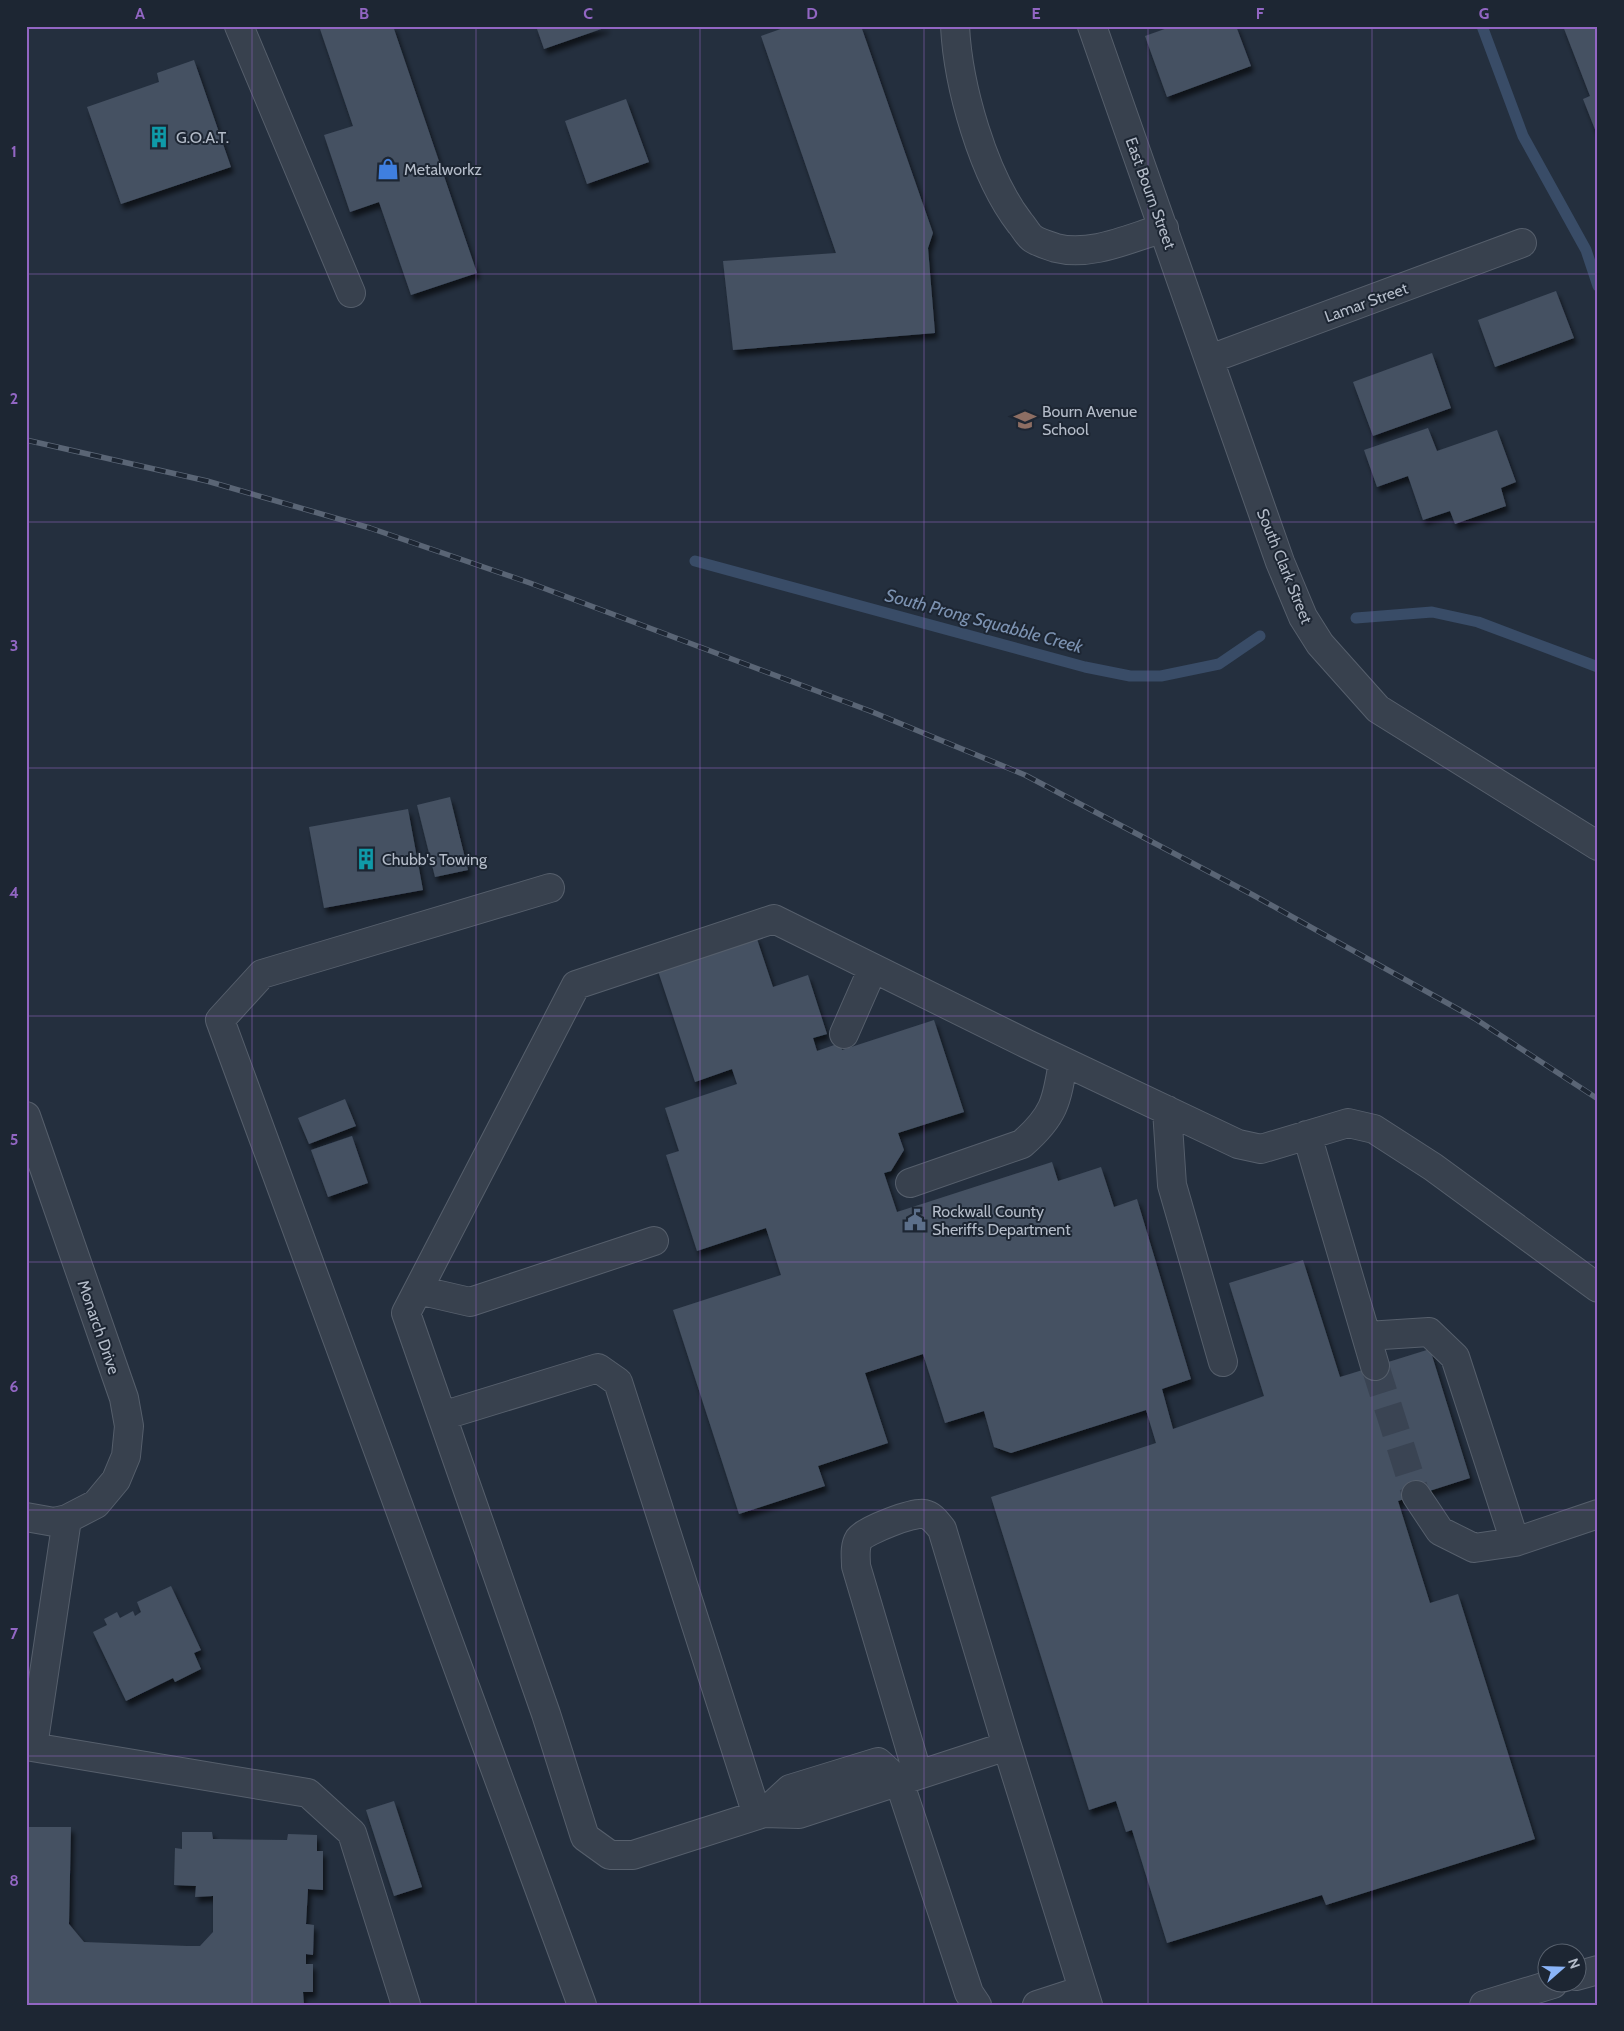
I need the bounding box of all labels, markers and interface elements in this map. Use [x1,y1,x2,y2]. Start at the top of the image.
text: A [135,4,145,23]
text: B [359,4,369,23]
text: C [583,4,593,23]
text: D [806,4,818,23]
text: E [1031,4,1041,23]
text: F [1256,4,1265,23]
text: G [1479,4,1489,23]
building icon: G.O.A.T. [146,124,172,150]
place label: G.O.A.T. [176,128,229,147]
street label: East Bourn Street [1121,135,1180,252]
text: 1 [11,142,17,161]
shop icon: Metalworkz [375,156,401,182]
place label: Metalworkz [404,160,482,179]
street label: Lamar Street [1322,278,1411,326]
text: 2 [10,389,18,408]
place label: Bourn Avenue School [1042,402,1137,439]
school or university icon: Bourn Avenue School [1012,407,1038,433]
street label: South Clark Street [1253,506,1317,627]
water label: South Prong Squabble Creek [883,584,1086,658]
text: 3 [10,636,18,655]
building icon: Chubb's Towing [353,846,379,872]
place label: Chubb's Towing [382,850,488,869]
text: 4 [9,883,19,902]
text: 5 [10,1130,18,1149]
place label: Rockwall County Sheriffs Department [932,1202,1071,1239]
public building icon: Rockwall County Sheriffs Department [902,1207,928,1233]
street label: Monarch Drive [74,1278,124,1377]
text: 6 [10,1377,19,1396]
text: 7 [10,1624,19,1643]
text: 8 [9,1871,19,1890]
north arrow [1536,1944,1586,1994]
text: N [1564,1956,1584,1971]

